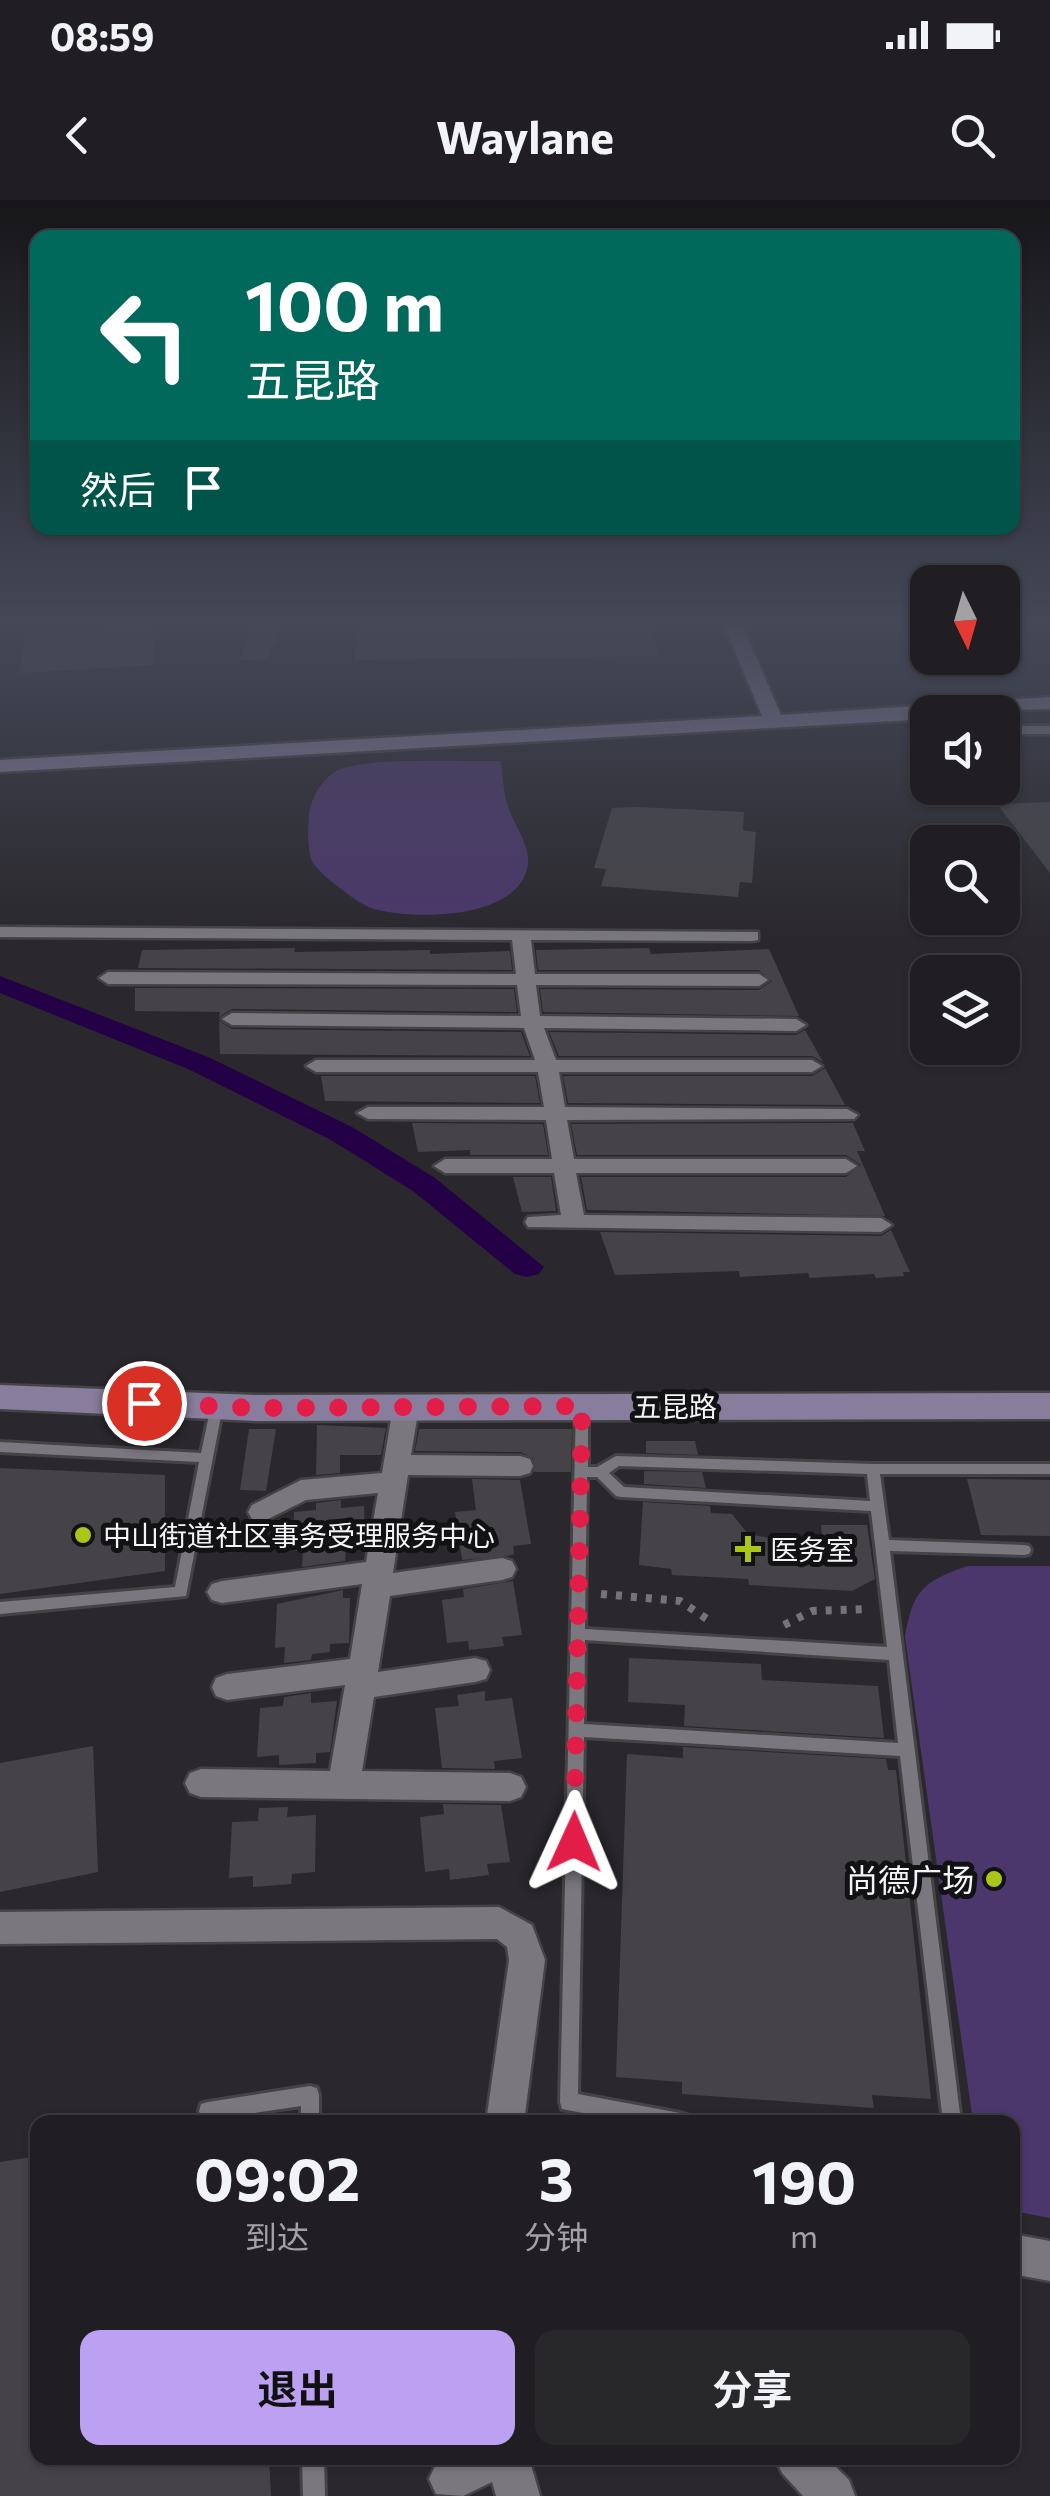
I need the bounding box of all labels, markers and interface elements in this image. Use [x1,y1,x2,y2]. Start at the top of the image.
text: 08:59 [50,12,154,59]
icon: back [50,108,105,163]
text: Waylane [436,108,614,163]
icon: search [945,108,1000,163]
text: 100 m [245,260,444,345]
icon: left [80,270,210,400]
text: 五昆路 [245,351,380,406]
icon: arrive [176,460,231,515]
text: 然后 [80,465,156,512]
north arrow [910,565,1020,675]
map controls [910,565,1020,1065]
button: sound [910,695,1020,805]
button: search [910,825,1020,935]
button: layers [910,955,1020,1065]
pin [102,1361,187,1446]
icon: arrive [117,1376,172,1431]
street label: 五昆路 [633,1389,717,1423]
place label: 中山街道社区事务受理服务中心 [103,1518,495,1552]
marker: 中山街道社区事务受理服务中心 [72,1524,94,1546]
place label: 医务室 [770,1532,854,1566]
marker: 医务室 [735,1536,761,1562]
position arrow [522,1790,626,1894]
place label: 尚德广场 [846,1859,974,1899]
marker: 尚德广场 [983,1868,1005,1890]
text: 09:02 [194,2140,360,2213]
text: 3 [539,2140,574,2213]
text: 190 [752,2143,856,2216]
text: m [790,2215,818,2255]
text: 到达 [245,2216,309,2256]
text: 分钟 [524,2216,588,2256]
button: 退出 [80,2330,515,2445]
button: 分享 [535,2330,970,2445]

